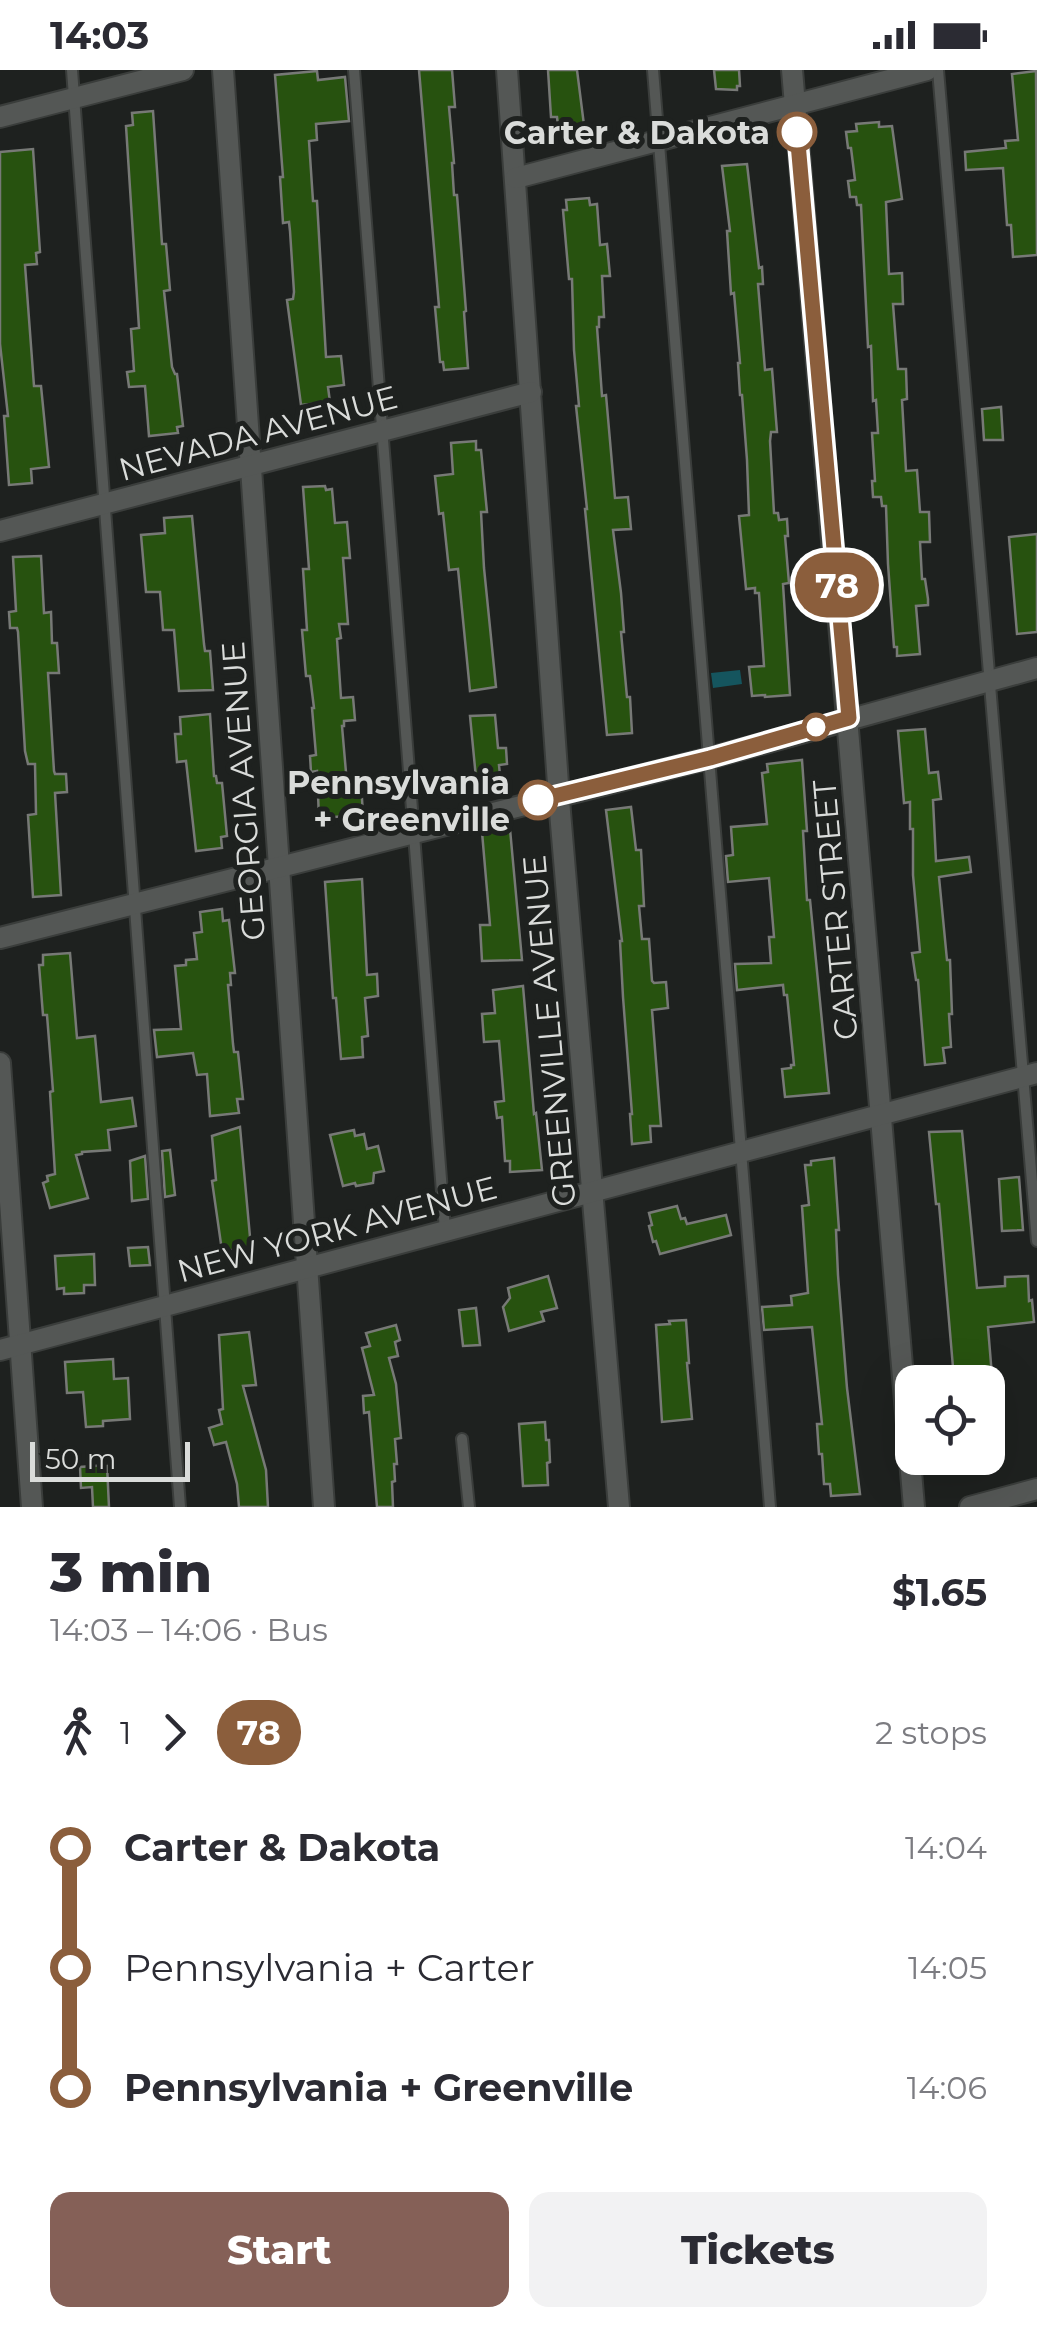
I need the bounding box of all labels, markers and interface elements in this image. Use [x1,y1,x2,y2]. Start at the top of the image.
text: 14:03 [50,12,149,59]
place label: Carter & Dakota [504,113,770,152]
marker: Carter & Dakota [778,113,816,151]
street label: NEVADA AVENUE [115,377,401,489]
line badge: 78 [792,552,882,618]
text: 78 [815,564,859,607]
street label: GEORGIA AVENUE [213,640,273,942]
unlabelled marker [803,714,829,740]
place label: Pennsylvania + Greenville [287,763,510,839]
street label: CARTER STREET [804,778,866,1042]
marker: Pennsylvania + Greenville [519,781,557,819]
street label: GREENVILLE AVENUE [514,853,584,1209]
street label: NEW YORK AVENUE [173,1168,501,1290]
map controls [895,1365,1005,1475]
button: locate [895,1365,1005,1475]
scale bar [30,1437,190,1482]
text: 50 m [45,1442,116,1476]
text: 3 min [50,1539,212,1606]
text: $1.65 [892,1569,987,1616]
text: 14:03 – 14:06 · Bus [50,1610,328,1649]
icon: walk [50,1705,105,1760]
icon: forward [147,1705,202,1760]
text: 78 [237,1711,281,1754]
text: 1 [120,1713,132,1752]
text: 2 stops [875,1713,987,1752]
text: Carter & Dakota [124,1824,440,1871]
text: 14:04 [905,1828,987,1867]
text: Pennsylvania + Carter [124,1944,535,1991]
text: 14:05 [908,1948,987,1987]
text: Pennsylvania + Greenville [124,2064,633,2111]
text: 14:06 [907,2068,987,2107]
button: Start [50,2192,509,2307]
button: Tickets [529,2192,987,2307]

